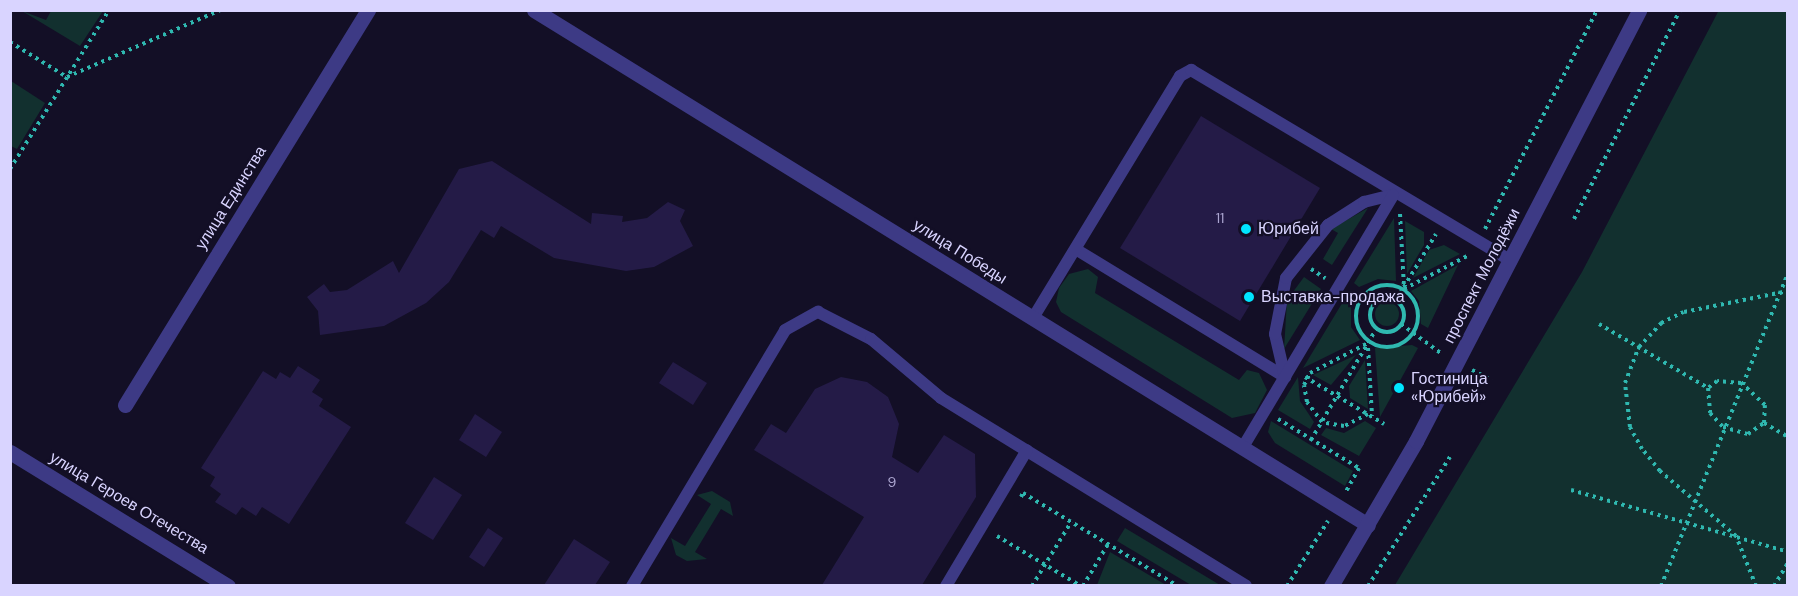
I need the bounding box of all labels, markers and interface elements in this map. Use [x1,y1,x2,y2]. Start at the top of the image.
street label: улица Единства [191,143,271,253]
street label: проспект Молодёжи [1440,205,1524,347]
house number: 11 [1216,210,1224,226]
street label: улица Победы [910,216,1010,288]
place label: Юрибей [1258,219,1319,239]
marker: Юрибей [1239,222,1253,236]
place label: Выставка-продажа [1261,287,1405,307]
marker: Выставка-продажа [1242,290,1256,304]
place label: Гостиница «Юрибей» [1411,369,1488,407]
marker: Гостиница «Юрибей» [1392,381,1406,395]
street label: улица Героев Отечества [46,448,212,558]
house number: 9 [888,474,896,490]

